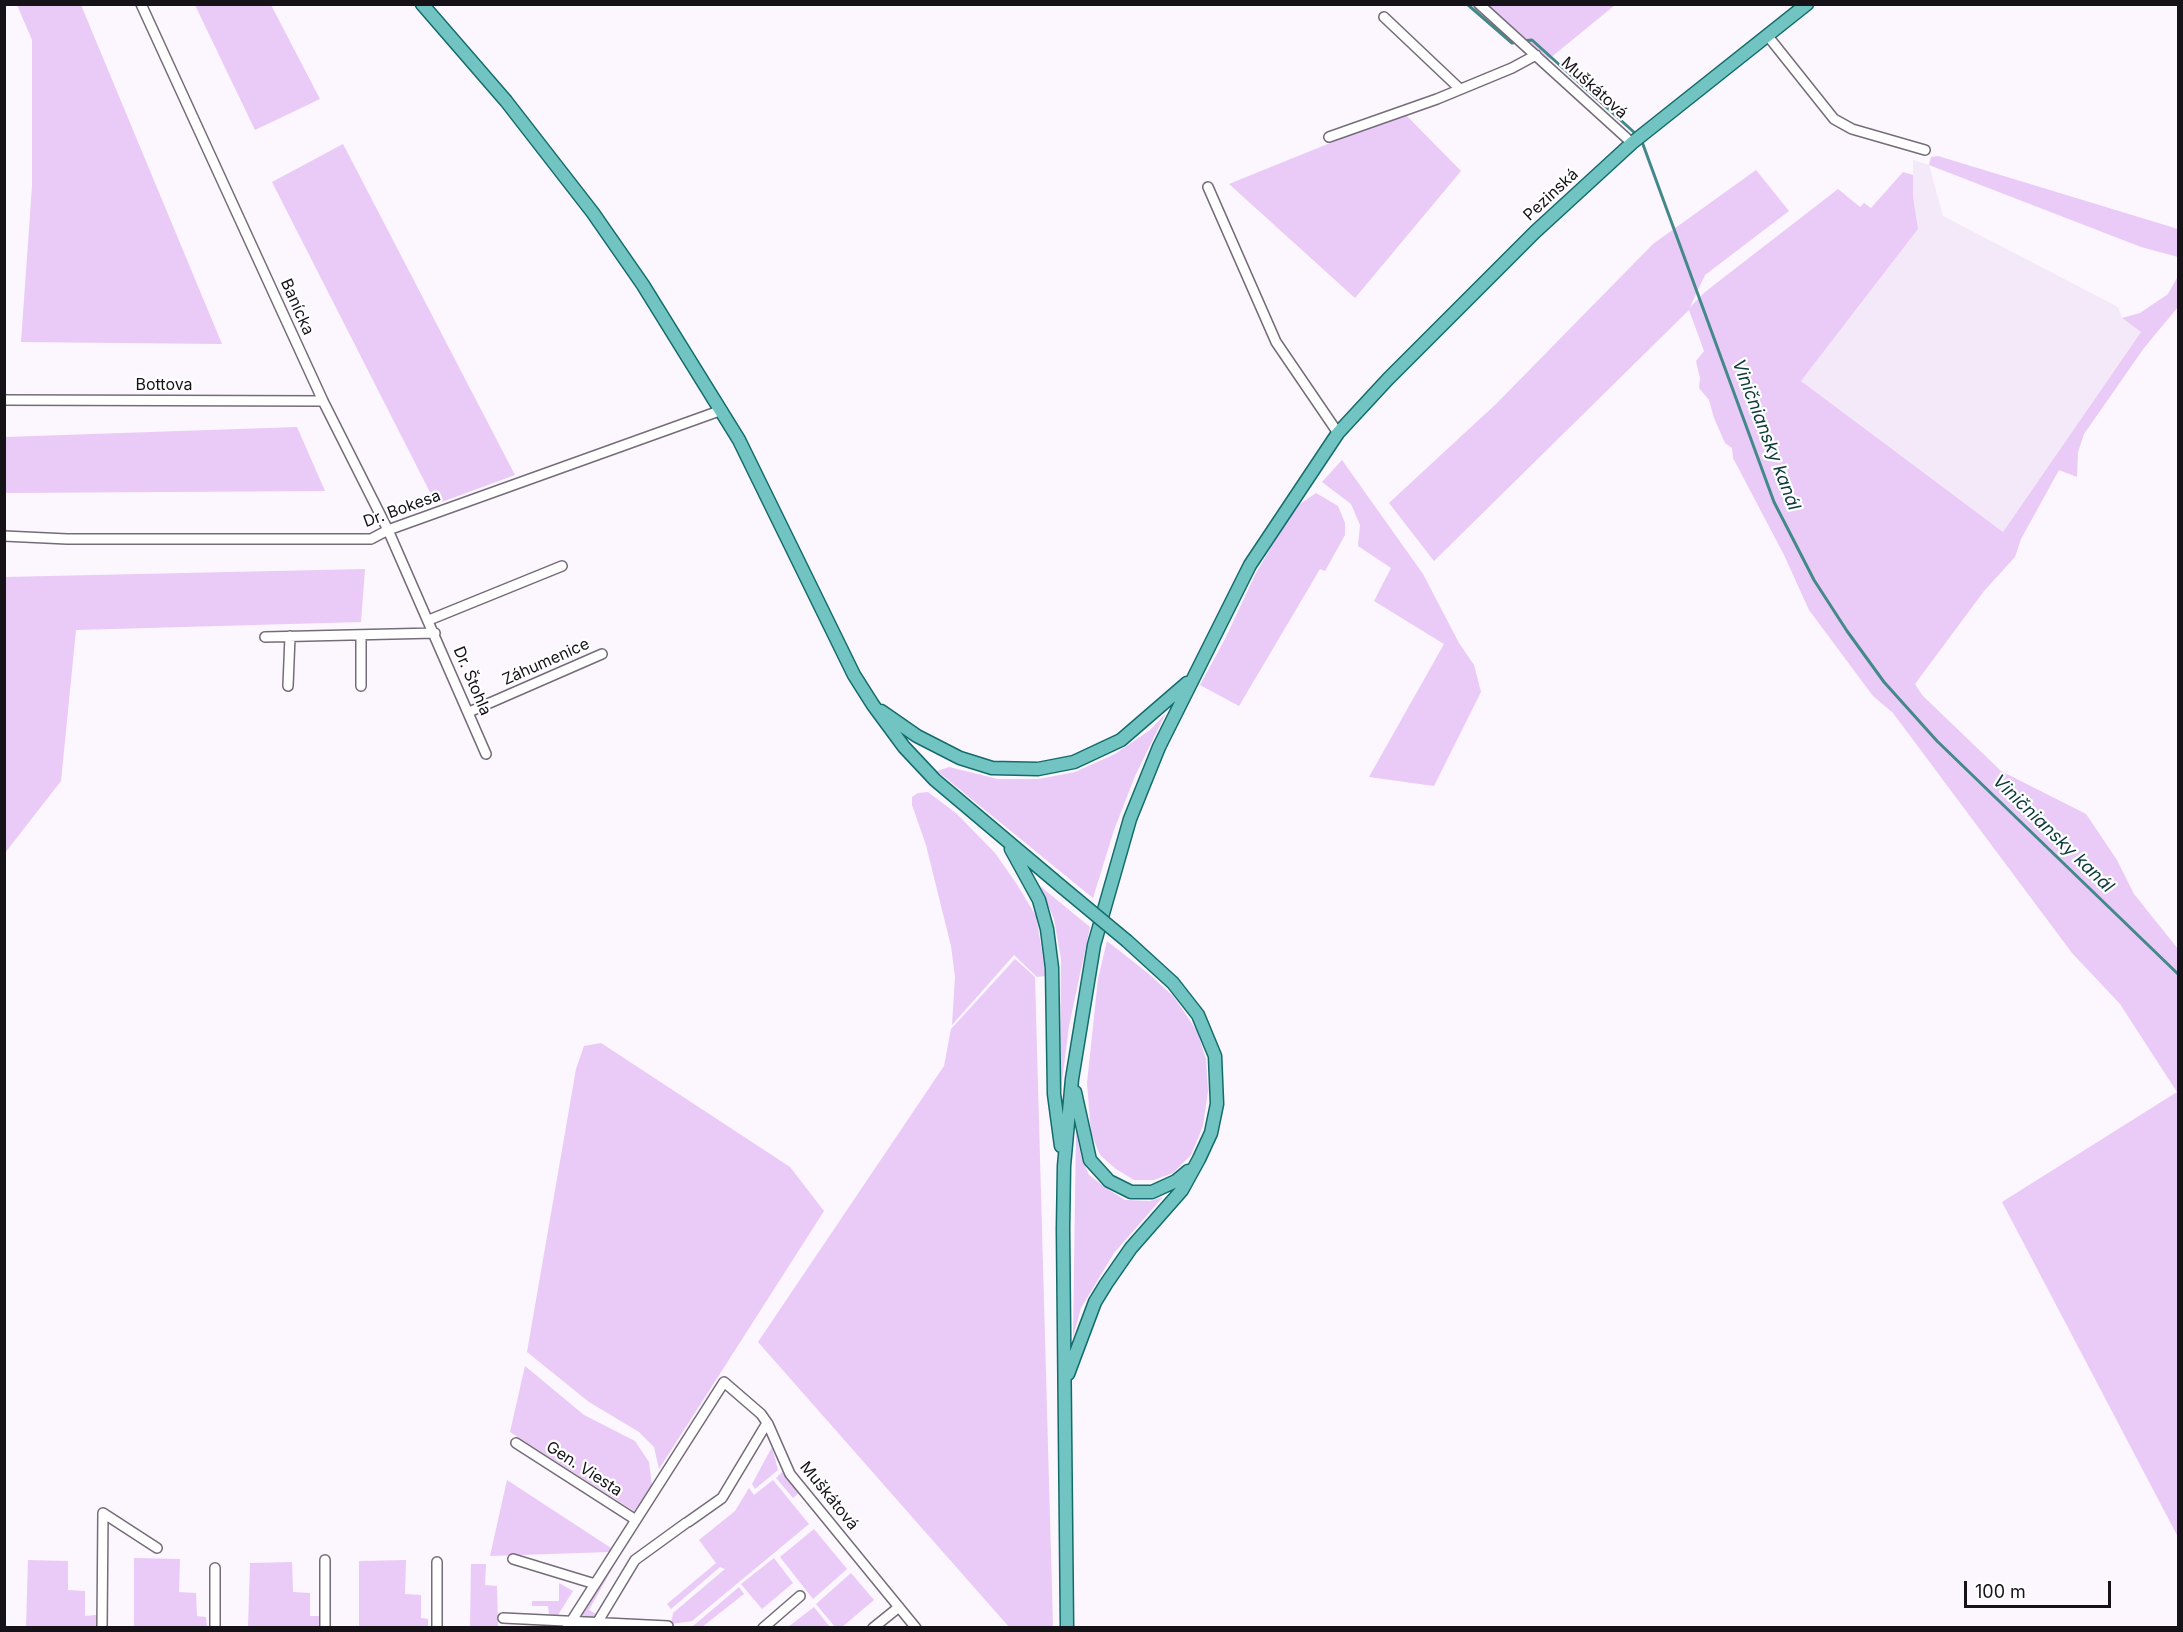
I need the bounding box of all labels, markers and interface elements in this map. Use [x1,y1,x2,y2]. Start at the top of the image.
street label: Muškátová [1557,53,1631,123]
street label: Pezinská [1520,165,1582,225]
street label: Banícka [276,276,318,338]
water label: Viničniansky kanál [1727,356,1805,514]
street label: Bottova [135,375,193,395]
street label: Dr. Bokesa [361,486,443,532]
street label: Záhumenice [500,634,592,690]
street label: Dr. Štohla [449,644,495,718]
water label: Viničniansky kanál [1988,771,2118,897]
street label: Gen. Viesta [542,1437,626,1501]
street label: Muškátová [796,1458,862,1534]
scale bar [1967,1569,2114,1607]
text: 100 m [1975,1581,2026,1602]

